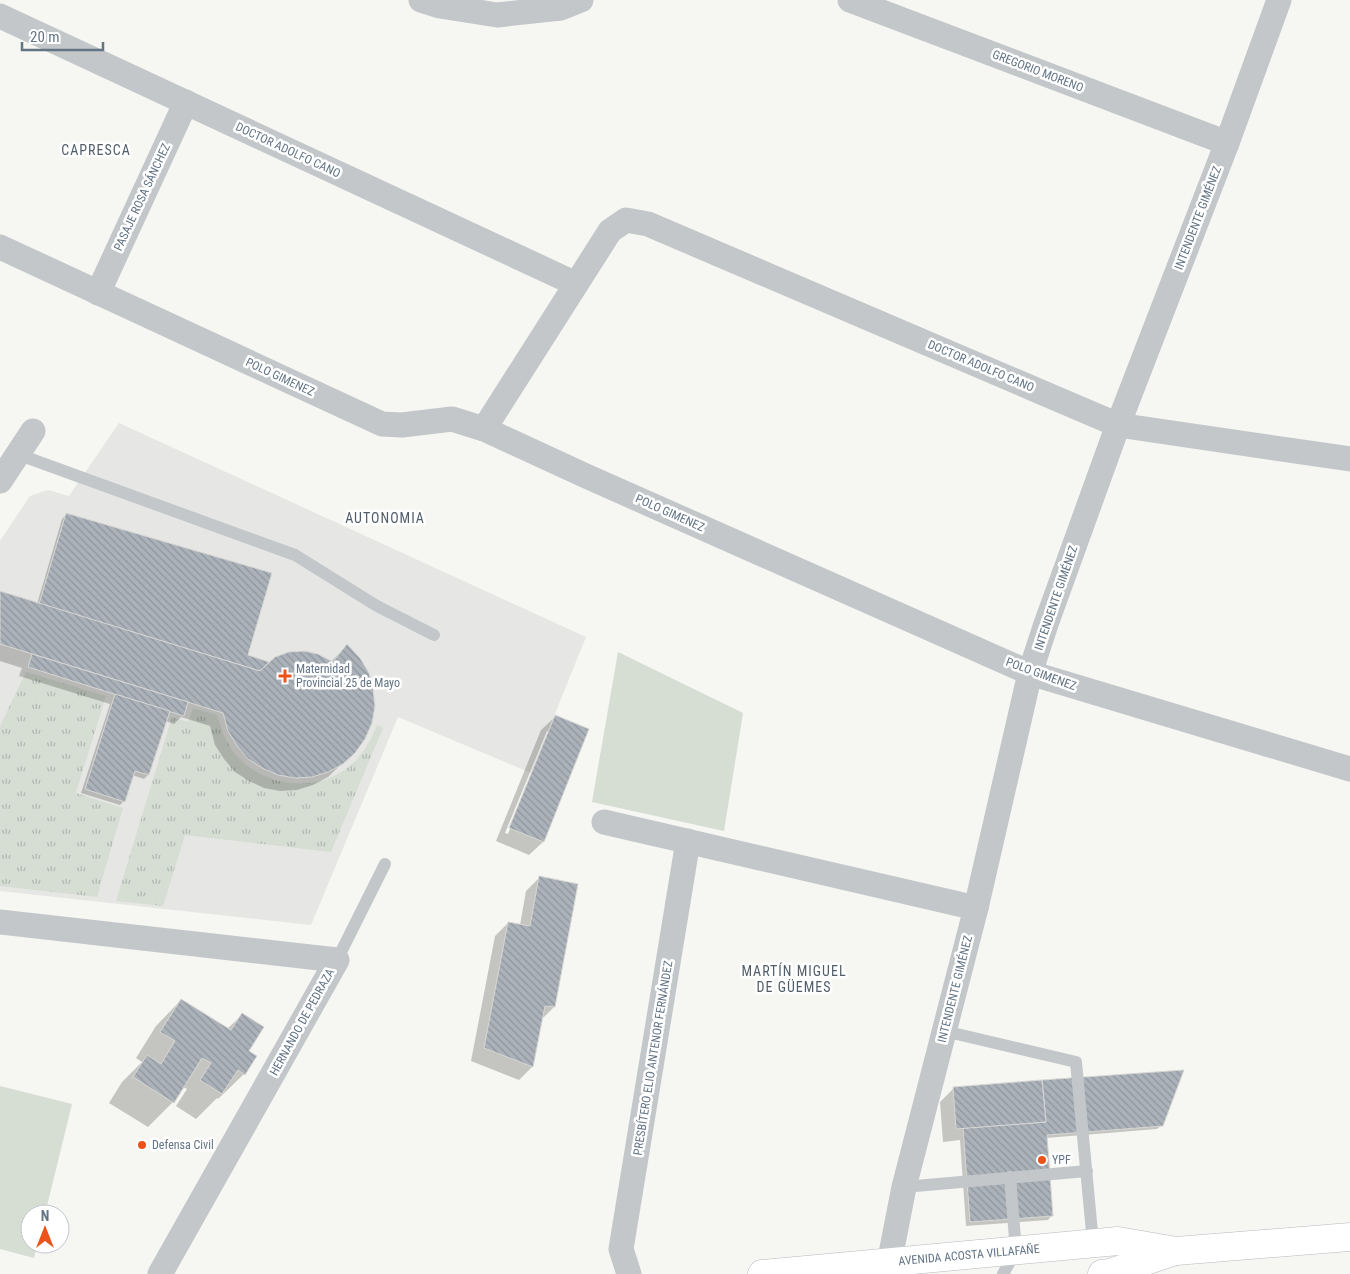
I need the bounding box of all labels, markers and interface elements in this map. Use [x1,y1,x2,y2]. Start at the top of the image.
scale bar [22,20,104,52]
text: 20 m [30,28,60,46]
street label: GREGORIO MORENO [991,47,1085,95]
street label: DOCTOR ADOLFO CANO [233,120,343,180]
street label: PASAJE ROSA SÁNCHEZ [110,141,173,253]
district label: CAPRESCA [61,142,131,158]
street label: INTENDENTE GIMÉNEZ [1171,164,1224,272]
street label: DOCTOR ADOLFO CANO [926,337,1036,395]
street label: POLO GIMENEZ [244,355,316,399]
street label: POLO GIMENEZ [633,492,707,534]
district label: AUTONOMIA [345,510,425,526]
street label: INTENDENTE GIMÉNEZ [1031,544,1080,652]
street label: POLO GIMENEZ [1004,655,1078,693]
place label: Maternidad Provincial 25 de Mayo [296,662,400,690]
marker: Maternidad Provincial 25 de Mayo [278,669,292,683]
street label: INTENDENTE GIMÉNEZ [934,934,975,1044]
street label: PRESBÍTERO ELIO ANTENOR FERNÁNDEZ [630,959,675,1156]
district label: MARTÍN MIGUEL DE GÜEMES [741,962,847,995]
street label: HERNANDO DE PEDRAZA [267,966,337,1078]
place label: Defensa Civil [152,1138,214,1152]
marker: Defensa Civil [136,1139,148,1151]
place label: YPF [1052,1153,1071,1167]
marker: YPF [1036,1154,1048,1166]
north arrow [20,1204,70,1254]
text: N [41,1208,49,1224]
street label: AVENIDA ACOSTA VILLAFAÑE [898,1240,1040,1268]

